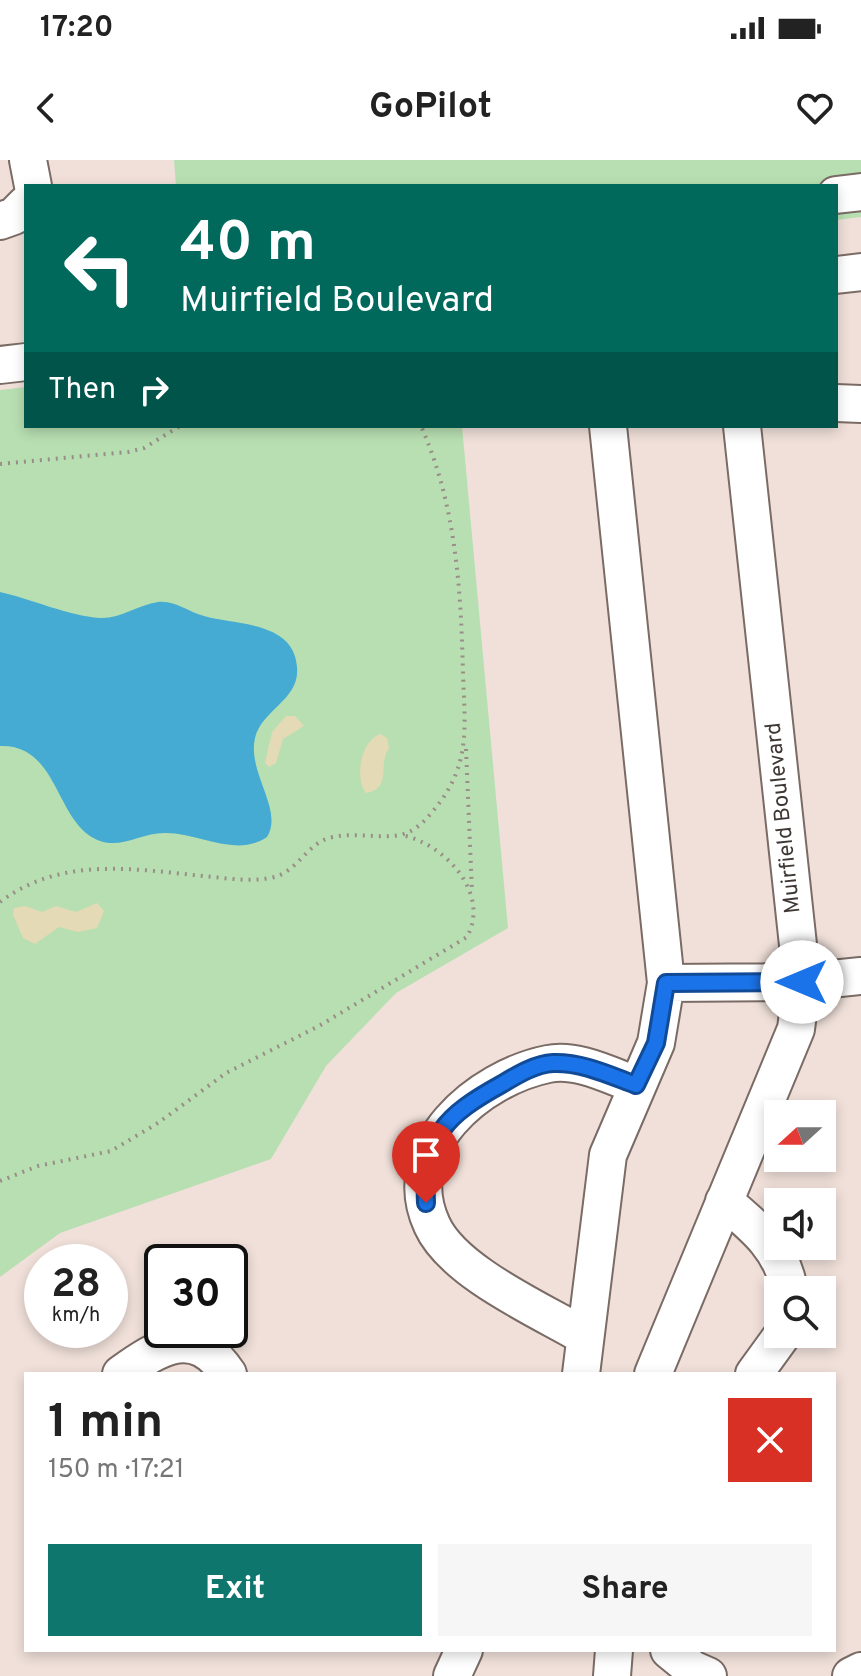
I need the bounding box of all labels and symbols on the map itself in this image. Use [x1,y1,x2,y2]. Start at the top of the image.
street label: Muirfield Boulevard [761,721,807,915]
position arrow [760,940,844,1024]
north arrow [764,1100,836,1172]
pin [392,1121,460,1203]
speed limit sign: 30 [144,1244,248,1348]

